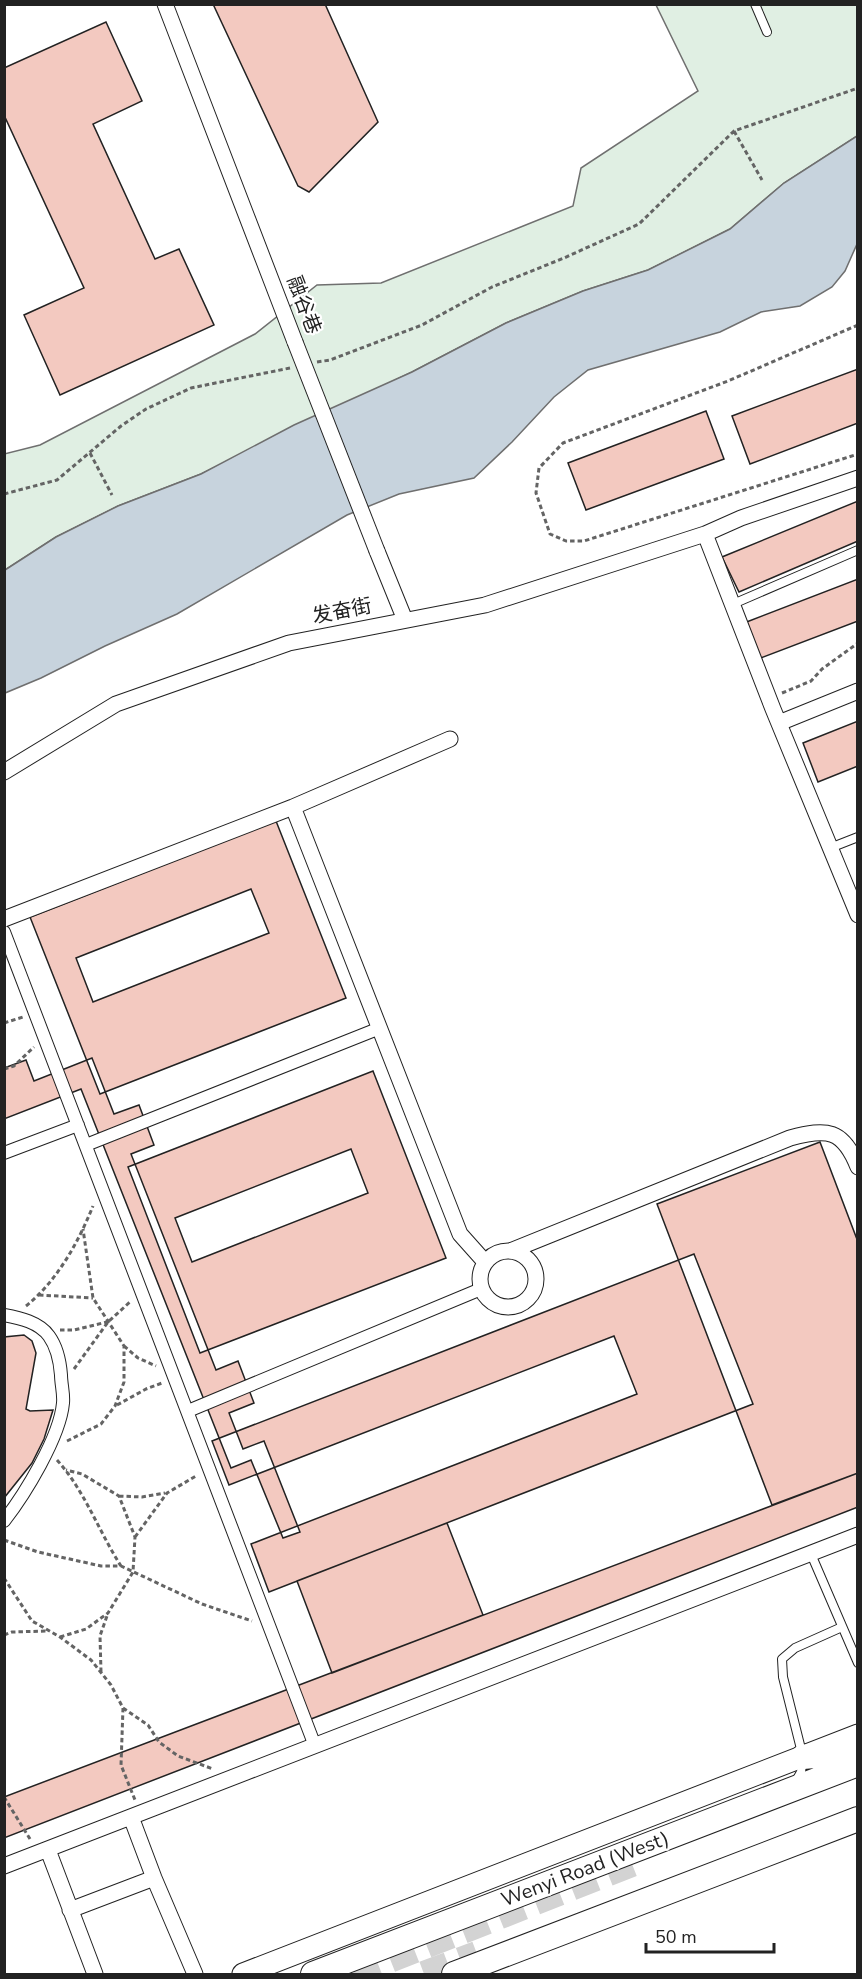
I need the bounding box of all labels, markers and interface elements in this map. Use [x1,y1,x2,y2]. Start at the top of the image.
street label: 融谷巷 [281,272,327,338]
street label: 发奋街 [310,592,374,630]
street label: Wenyi Road (West) [497,1825,673,1913]
scale bar [646,1916,774,1954]
text: 50 m [655,1925,697,1949]

